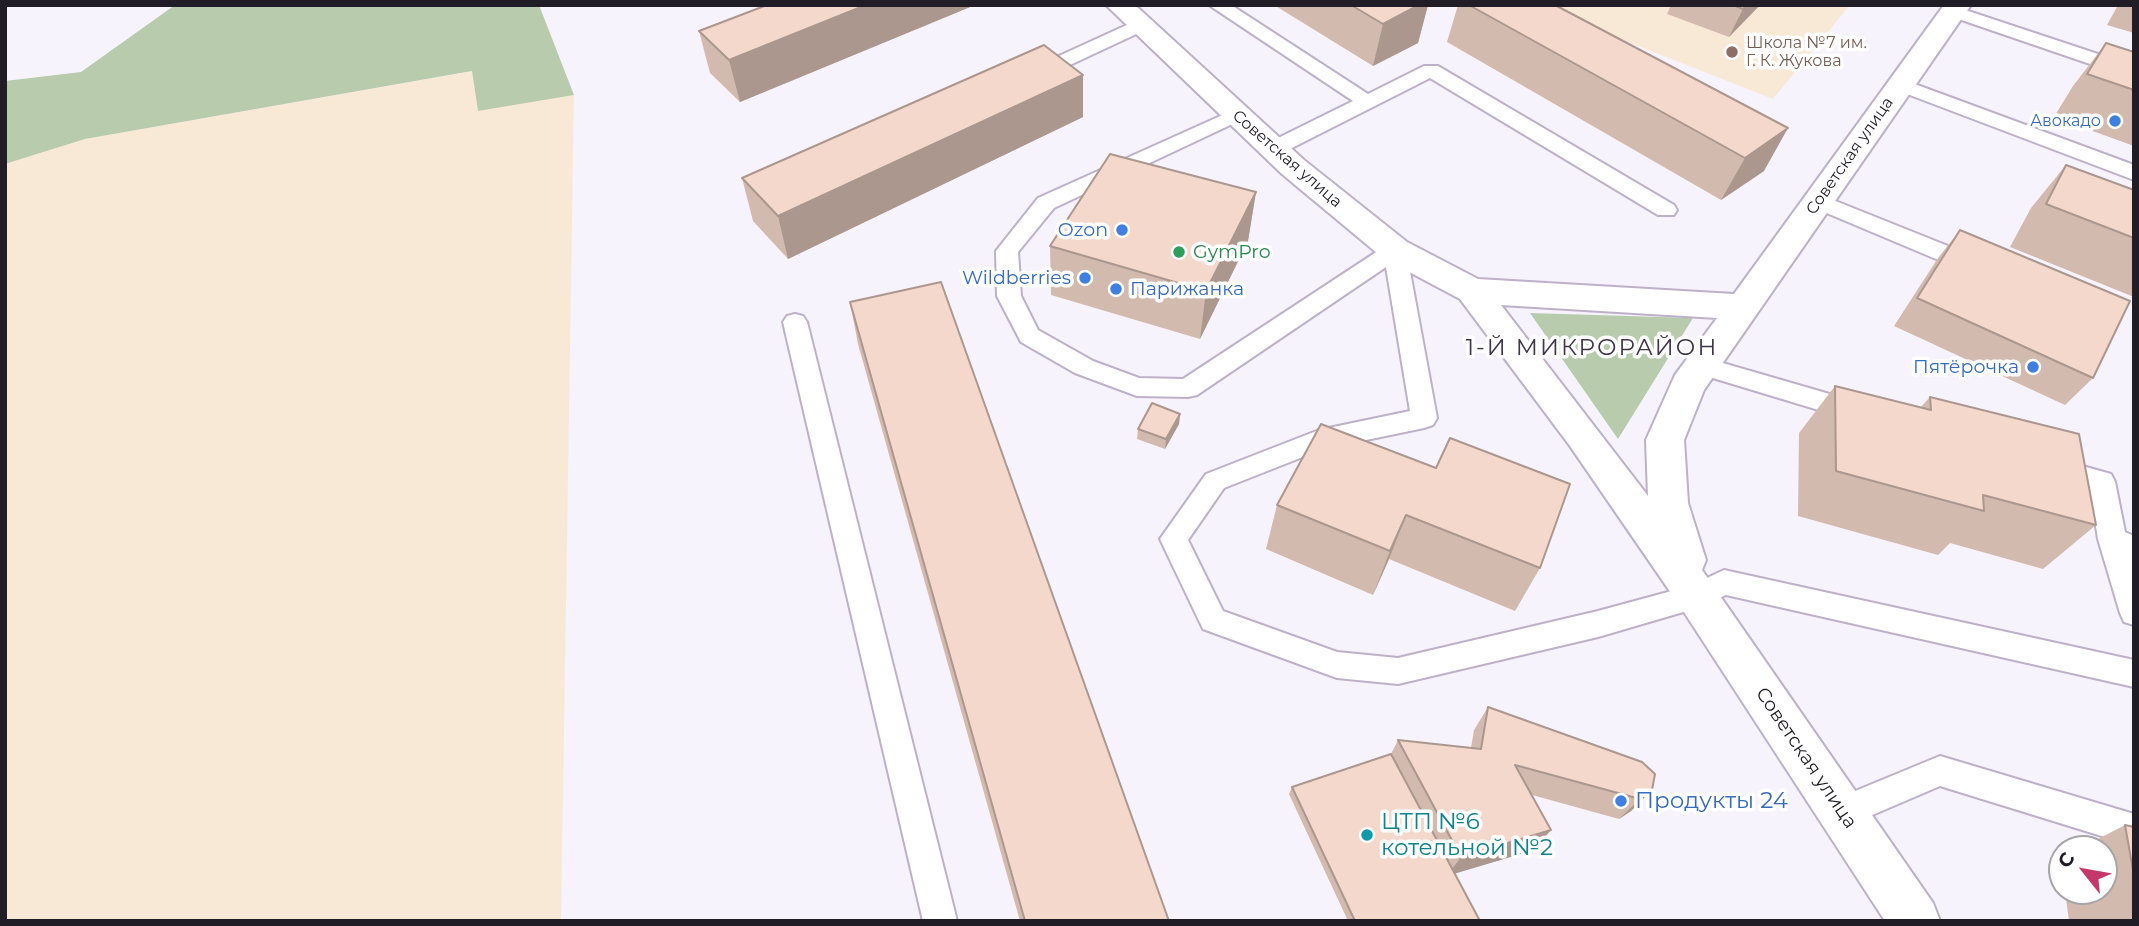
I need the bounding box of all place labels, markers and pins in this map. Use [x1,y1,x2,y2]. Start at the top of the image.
place label: Школа №7 им. Г. К. Жукова [1746,33,1867,71]
marker: Школа №7 им. Г. К. Жукова [1724,44,1740,60]
place label: Авокадо [2030,111,2101,131]
marker: Авокадо [2107,113,2123,129]
place label: Ozon [1058,219,1108,241]
marker: Ozon [1114,222,1130,238]
place label: GymPro [1193,241,1271,263]
marker: GymPro [1171,244,1187,260]
place label: Wildberries [962,267,1071,289]
marker: Wildberries [1077,270,1093,286]
place label: Парижанка [1130,278,1244,300]
marker: Парижанка [1108,281,1124,297]
place label: Пятёрочка [1913,356,2019,378]
marker: Пятёрочка [2025,359,2041,375]
place label: Продукты 24 [1635,787,1788,815]
marker: Продукты 24 [1613,793,1629,809]
place label: ЦТП №6 котельной №2 [1381,808,1553,862]
marker: ЦТП №6 котельной №2 [1359,827,1375,843]

